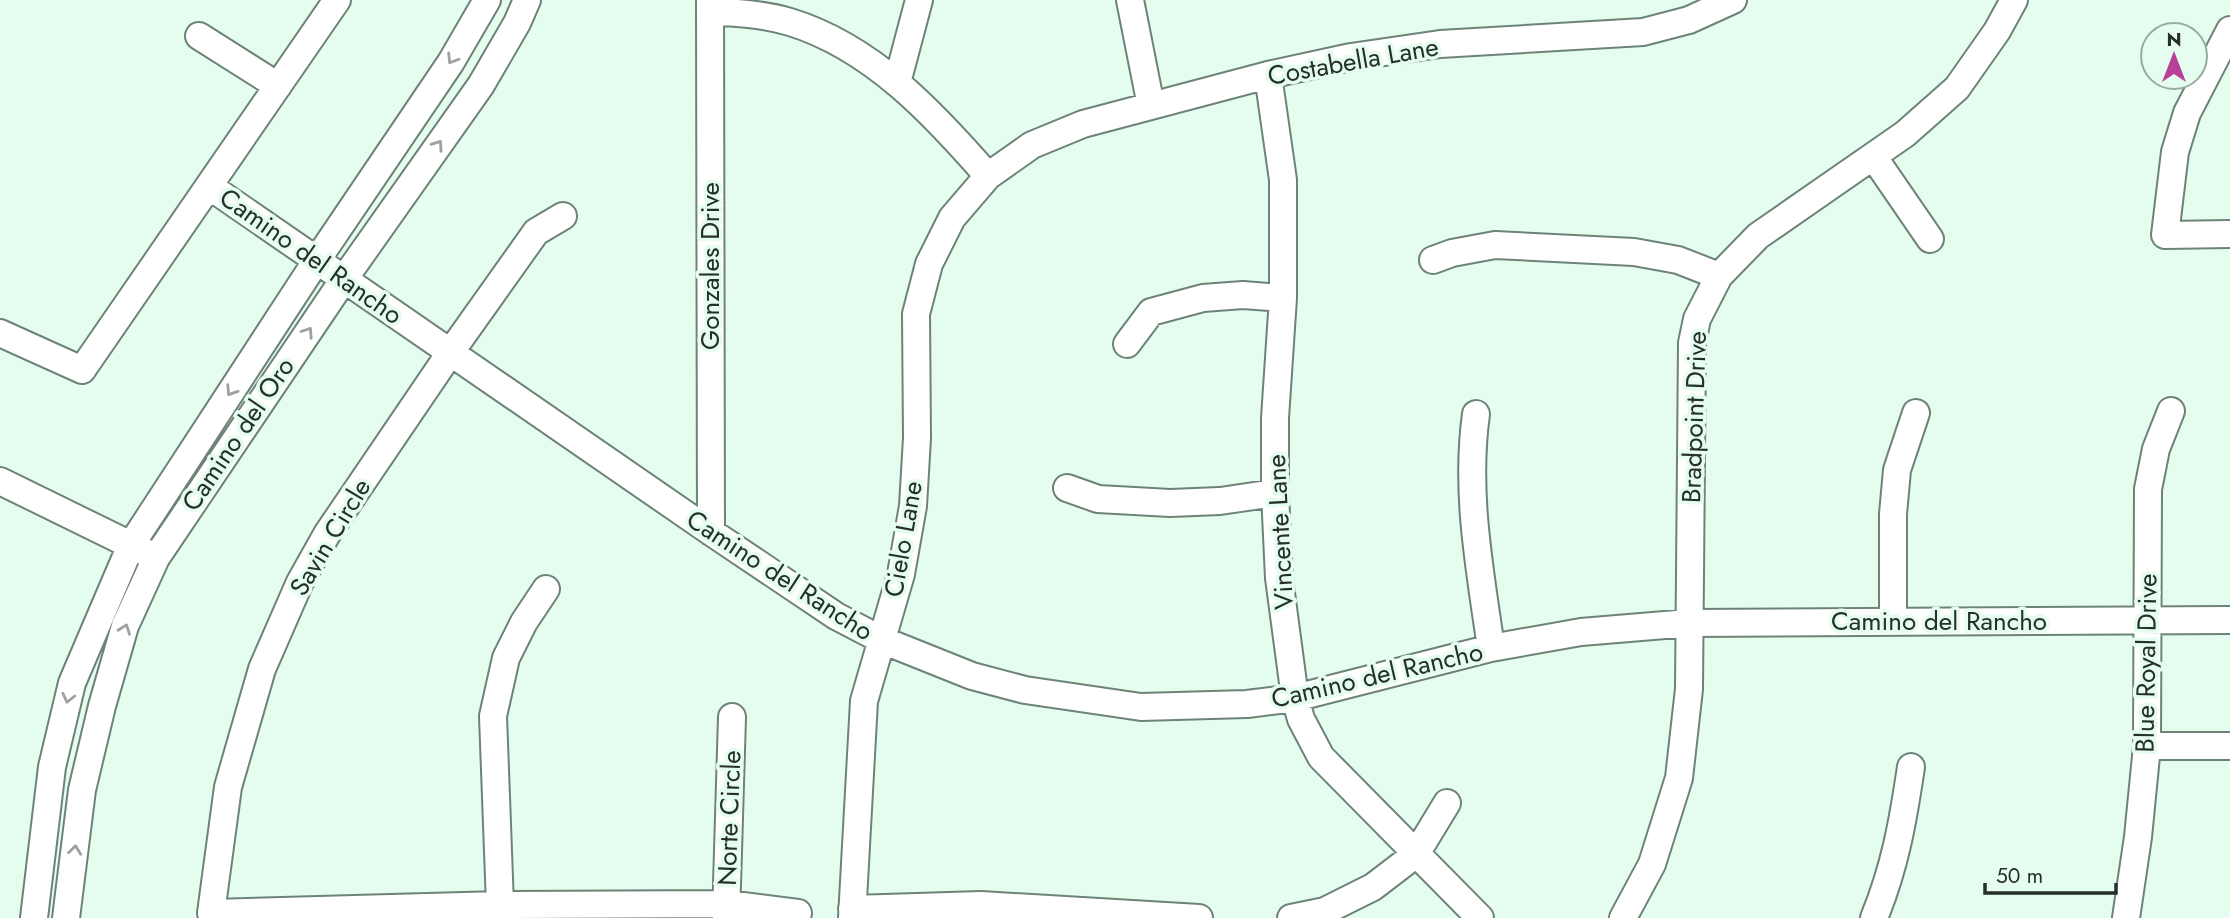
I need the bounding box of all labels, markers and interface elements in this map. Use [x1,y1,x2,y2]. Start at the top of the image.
north arrow [2139,21,2209,91]
text: N [2166,26,2182,53]
street label: Costabella Lane [1265,27,1441,95]
one-way arrow [448,51,461,64]
one-way arrow [430,140,442,153]
street label: Camino del Rancho [212,178,410,334]
street label: Gonzales Drive [691,182,729,350]
one-way arrow [300,327,312,340]
street label: Bradpoint Drive [1672,330,1716,504]
street label: Camino del Oro [172,349,304,519]
one-way arrow [227,383,240,396]
street label: Vincente Lane [1257,453,1303,611]
street label: Savin Circle [280,471,380,603]
street label: Cielo Lane [874,478,932,600]
street label: Camino del Rancho [679,500,881,650]
street label: Blue Royal Drive [2125,573,2167,753]
street label: Camino del Rancho [1831,602,2047,640]
one-way arrow [117,624,131,636]
street label: Camino del Rancho [1268,632,1486,718]
one-way arrow [62,692,76,704]
street label: Norte Circle [708,750,750,886]
one-way arrow [67,844,82,856]
scale bar [1985,852,2116,896]
text: 50 m [1996,861,2043,891]

